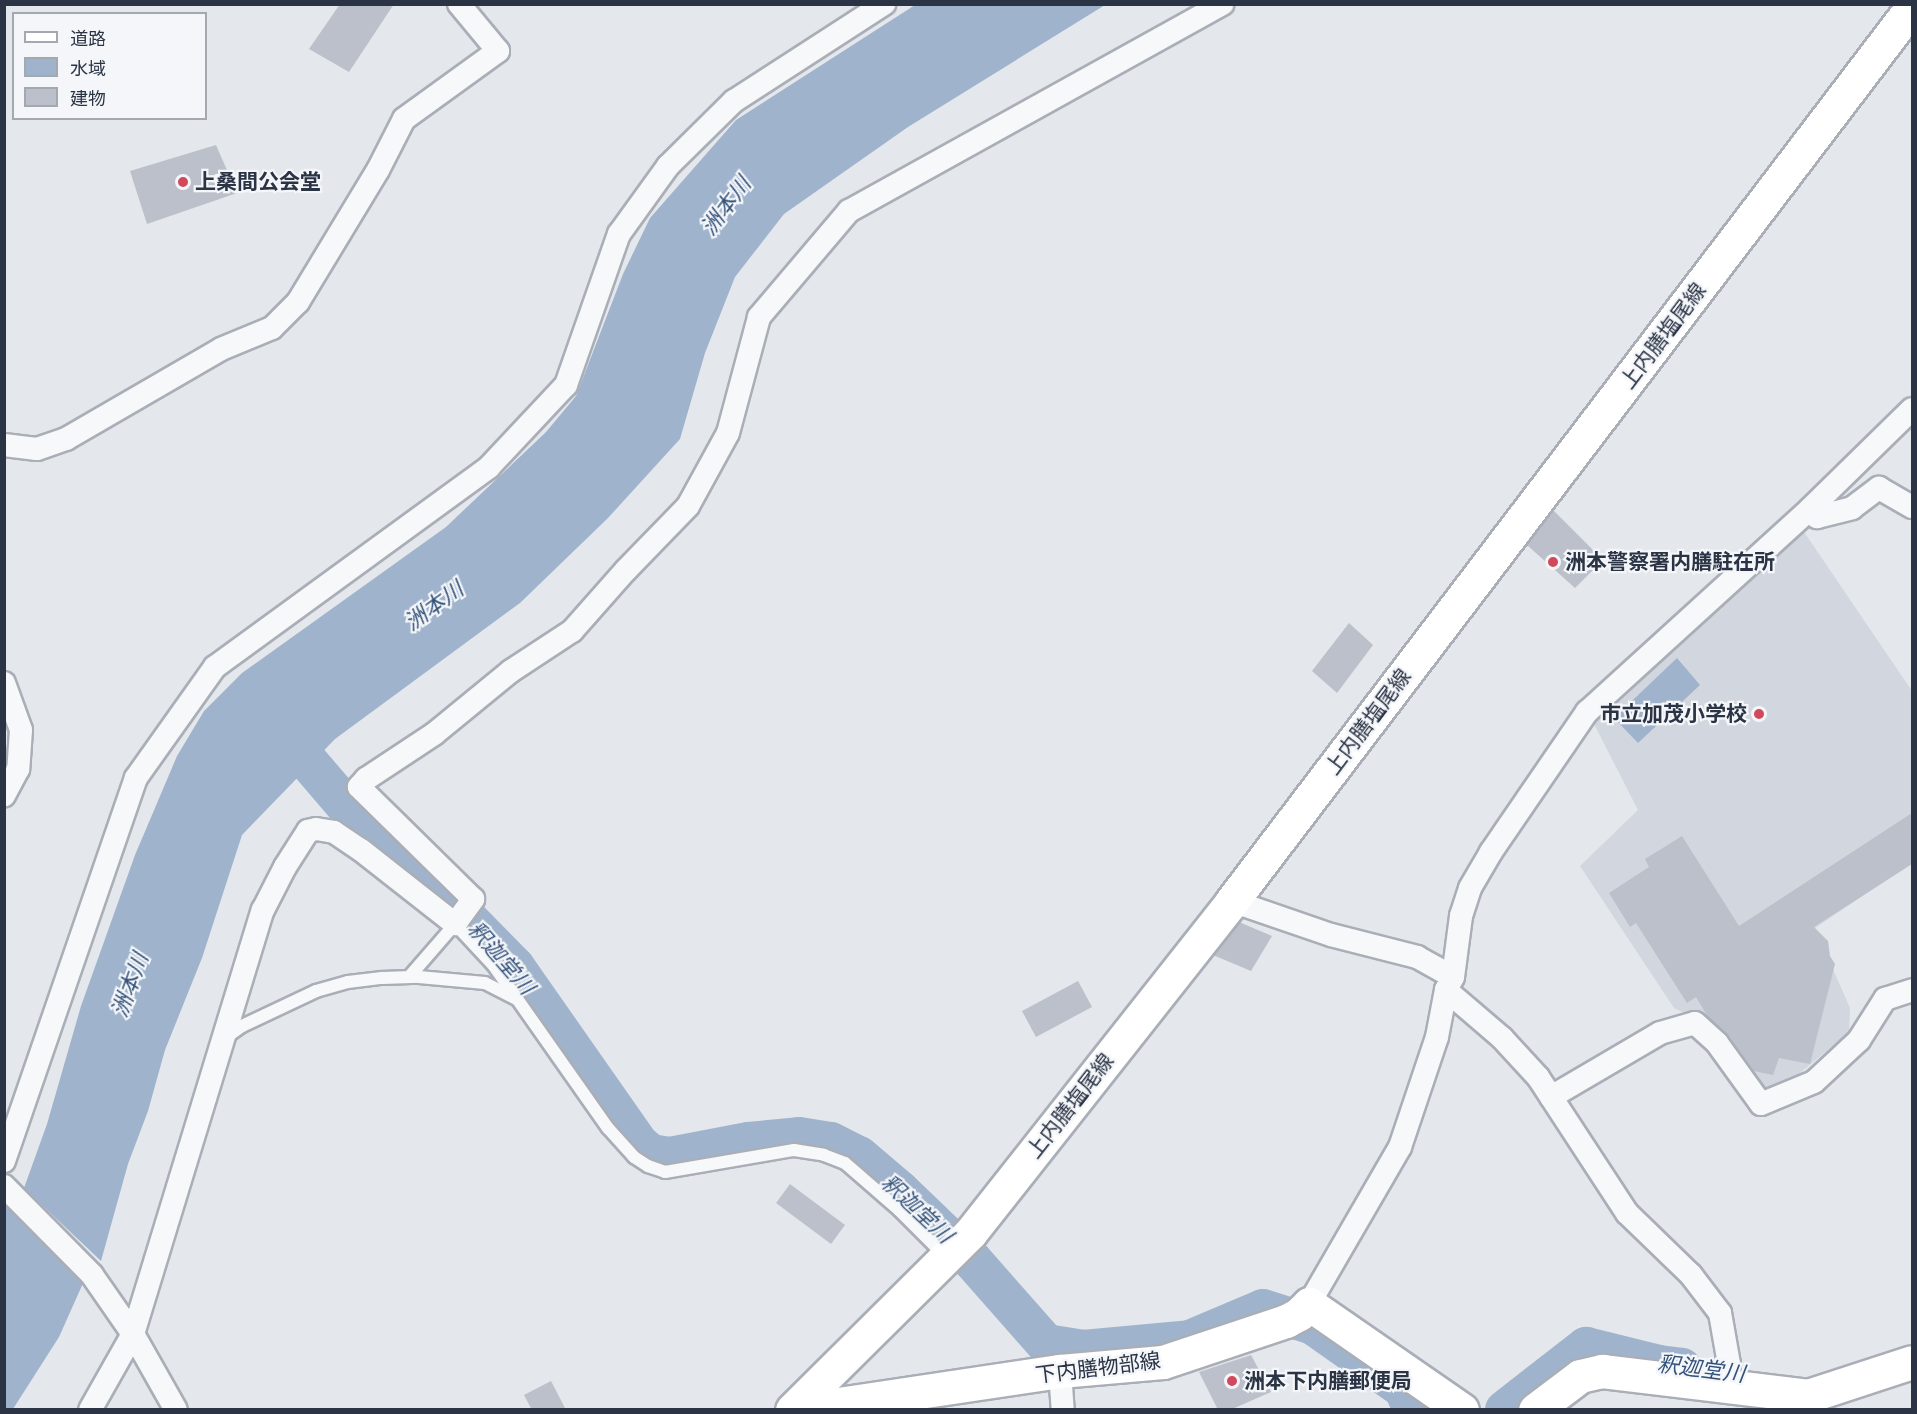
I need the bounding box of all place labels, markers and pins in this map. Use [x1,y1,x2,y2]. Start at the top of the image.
place label: 上桑間公会堂 [195,169,321,195]
marker: 上桑間公会堂 [176,175,190,189]
place label: 洲本警察署内膳駐在所 [1565,549,1775,575]
marker: 洲本警察署内膳駐在所 [1546,555,1560,569]
place label: 市立加茂小学校 [1600,701,1747,727]
marker: 市立加茂小学校 [1752,707,1766,721]
place label: 洲本下内膳郵便局 [1244,1368,1412,1394]
marker: 洲本下内膳郵便局 [1225,1374,1239,1388]

